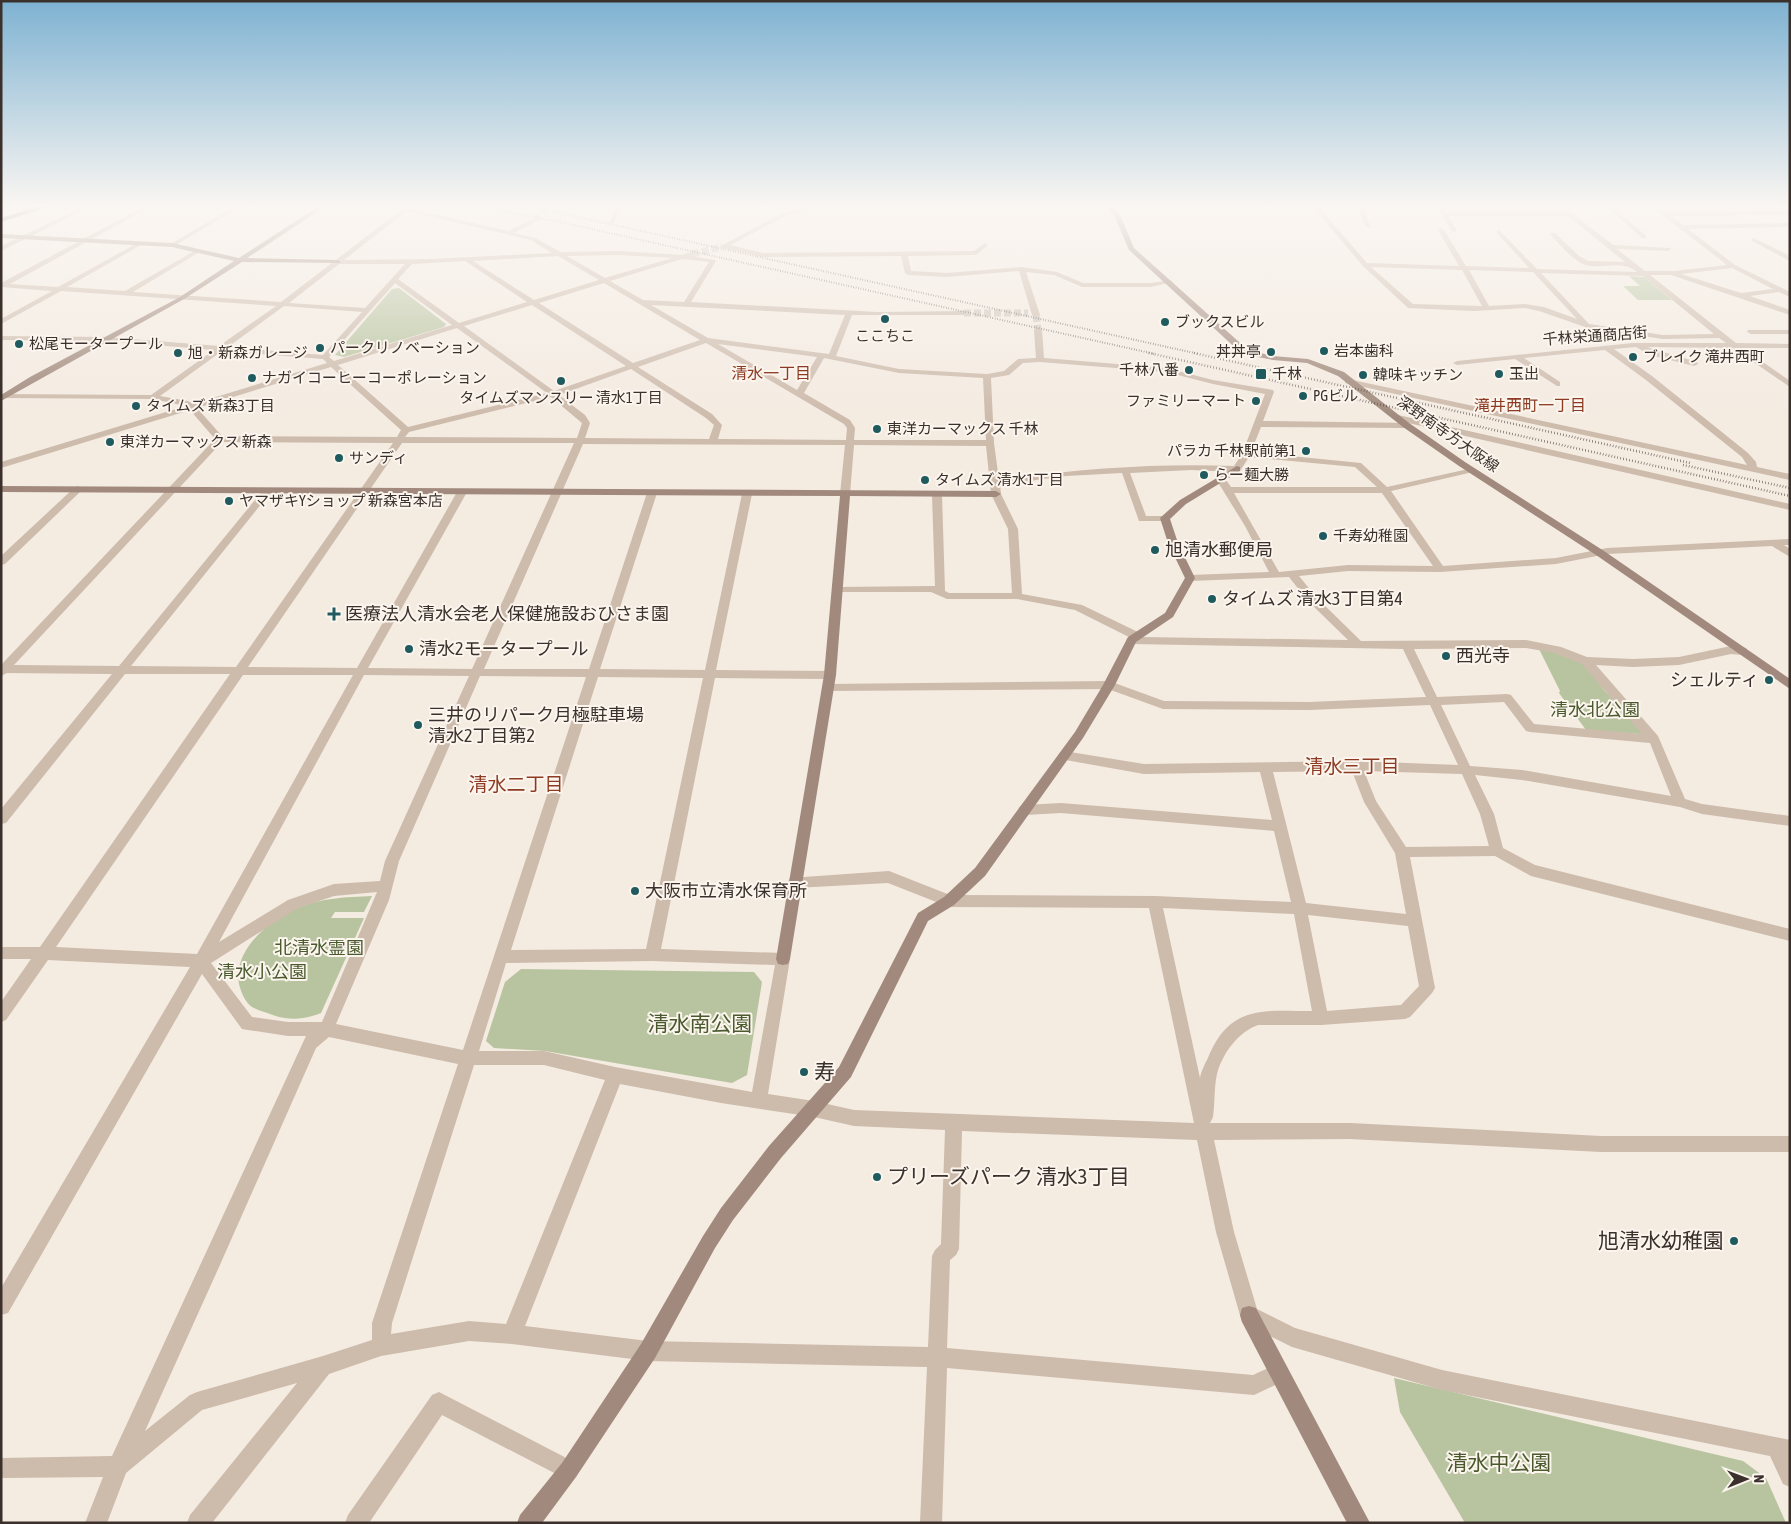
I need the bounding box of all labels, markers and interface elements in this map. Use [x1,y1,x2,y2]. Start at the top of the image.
marker: ここちこ [879,313,891,325]
place label: ブックスビル [1175,313,1265,330]
marker: ブックスビル [1159,316,1171,328]
street label: 千林栄通商店街 [1542,323,1648,348]
place label: ここちこ [855,327,915,344]
place label: 松尾モータープール [29,335,163,352]
marker: 松尾モータープール [13,338,25,350]
place label: パークリノベーション [330,339,480,356]
marker: パークリノベーション [314,342,326,354]
place label: 岩本歯科 [1334,342,1394,359]
place label: 丼丼亭 [1216,343,1261,360]
place label: 旭・新森ガレージ [188,344,308,361]
marker: 岩本歯科 [1318,345,1330,357]
marker: 丼丼亭 [1265,346,1277,358]
marker: 旭・新森ガレージ [172,347,184,359]
place label: ブレイク 滝井西町 [1643,348,1765,365]
marker: ブレイク 滝井西町 [1627,351,1639,363]
place label: 千林八番 [1119,361,1179,378]
district label: 清水一丁目 [731,364,811,382]
marker: 千林八番 [1183,364,1195,376]
place label: 千林 [1272,365,1302,382]
place label: 玉出 [1509,365,1539,382]
place label: 韓味キッチン [1373,366,1463,383]
marker: 千林 [1254,367,1268,381]
marker: 玉出 [1493,368,1505,380]
place label: ナガイコーヒーコーポレーション [262,369,487,386]
marker: 韓味キッチン [1357,369,1369,381]
marker: ナガイコーヒーコーポレーション [246,372,258,384]
marker: タイムズマンスリー 清水1丁目 [555,375,567,387]
place label: PGビル [1313,387,1358,404]
place label: タイムズマンスリー 清水1丁目 [459,389,663,406]
marker: PGビル [1297,390,1309,402]
place label: ファミリーマート [1126,392,1246,409]
street label: 深野南寺方大阪線 [1394,392,1502,475]
marker: ファミリーマート [1250,395,1262,407]
district label: 滝井西町一丁目 [1474,396,1586,414]
place label: タイムズ 新森3丁目 [146,397,275,414]
marker: タイムズ 新森3丁目 [130,400,142,412]
place label: 東洋カーマックス 千林 [887,420,1039,437]
marker: 東洋カーマックス 千林 [871,423,883,435]
place label: 東洋カーマックス 新森 [120,433,272,450]
marker: 東洋カーマックス 新森 [104,436,116,448]
place label: パラカ 千林駅前第1 [1167,442,1296,459]
marker: パラカ 千林駅前第1 [1300,445,1312,457]
place label: サンディ [349,449,408,466]
marker: サンディ [333,452,345,464]
place label: らー麺大勝 [1214,466,1289,483]
marker: らー麺大勝 [1198,469,1210,481]
place label: タイムズ 清水1丁目 [935,471,1064,488]
marker: タイムズ 清水1丁目 [919,474,931,486]
place label: ヤマザキYショップ 新森宮本店 [239,492,443,509]
marker: ヤマザキYショップ 新森宮本店 [223,495,235,507]
place label: 千寿幼稚園 [1333,527,1408,544]
marker: 千寿幼稚園 [1317,530,1329,542]
place label: 旭清水郵便局 [1165,539,1273,560]
marker: 旭清水郵便局 [1149,544,1161,556]
place label: タイムズ 清水3丁目第4 [1222,588,1403,609]
marker: タイムズ 清水3丁目第4 [1206,593,1218,605]
place label: 医療法人清水会老人保健施設おひさま園 [345,603,669,624]
marker: 医療法人清水会老人保健施設おひさま園 [327,607,341,621]
place label: 清水2モータープール [419,638,588,659]
marker: 清水2モータープール [403,643,415,655]
place label: 西光寺 [1456,645,1510,666]
marker: 西光寺 [1440,650,1452,662]
place label: シェルティ [1670,669,1759,690]
marker: シェルティ [1763,674,1775,686]
park label: 清水北公園 [1550,699,1640,720]
place label: 三井のリパーク月極駐車場 清水2丁目第2 [428,704,644,746]
marker: 三井のリパーク月極駐車場 清水2丁目第2 [412,719,424,731]
district label: 清水三丁目 [1304,755,1400,777]
district label: 清水二丁目 [468,773,564,795]
place label: 大阪市立清水保育所 [645,880,807,901]
marker: 大阪市立清水保育所 [629,885,641,897]
park label: 北清水霊園 [274,937,364,958]
park label: 清水小公園 [217,961,307,982]
park label: 清水南公園 [648,1011,753,1035]
place label: 寿 [814,1059,835,1083]
marker: 寿 [798,1066,810,1078]
place label: プリーズパーク 清水3丁目 [887,1164,1130,1188]
marker: プリーズパーク 清水3丁目 [871,1171,883,1183]
place label: 旭清水幼稚園 [1598,1228,1724,1252]
marker: 旭清水幼稚園 [1728,1235,1740,1247]
park label: 清水中公園 [1447,1450,1552,1474]
north arrow [1721,1454,1771,1504]
text: N [1751,1475,1767,1483]

